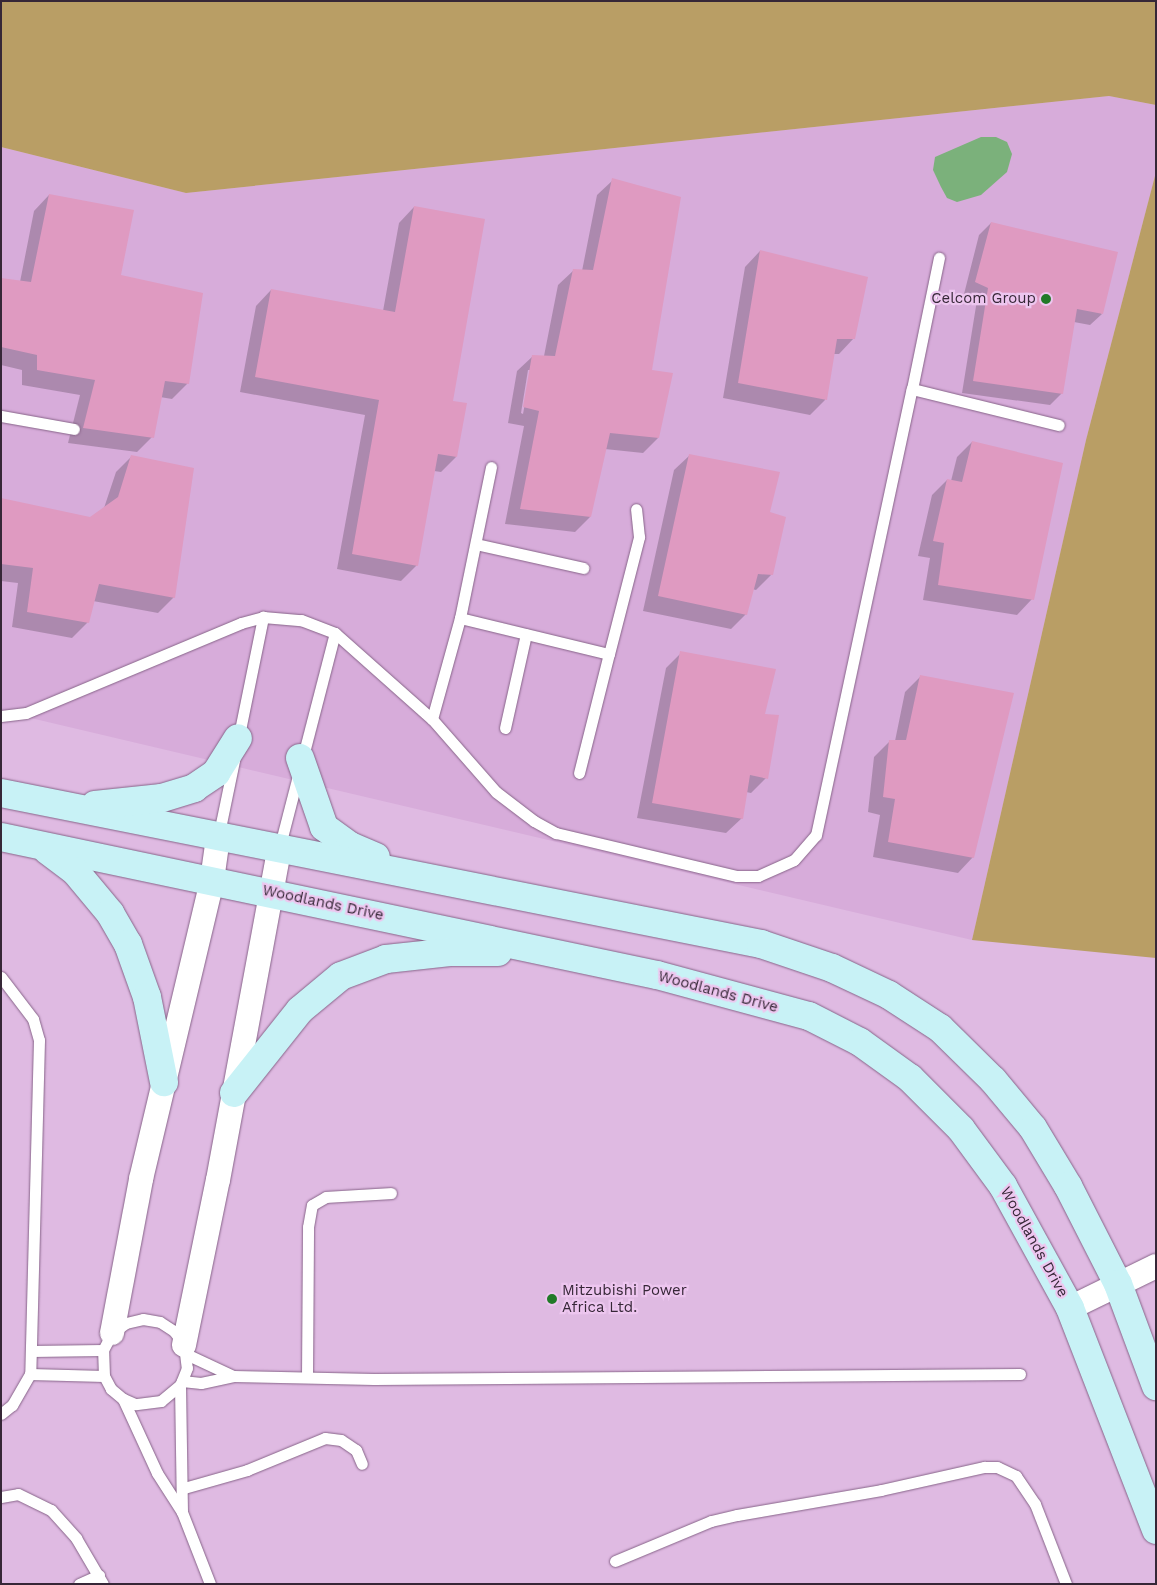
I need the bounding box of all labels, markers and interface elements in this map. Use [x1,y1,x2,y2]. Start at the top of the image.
place label: Celcom Group [931,290,1036,308]
marker: Celcom Group [1040,293,1052,305]
street label: Woodlands Drive [261,881,385,925]
street label: Woodlands Drive [656,967,780,1017]
street label: Woodlands Drive [996,1184,1072,1300]
place label: Mitzubishi Power Africa Ltd. [562,1281,687,1316]
marker: Mitzubishi Power Africa Ltd. [546,1293,558,1305]

